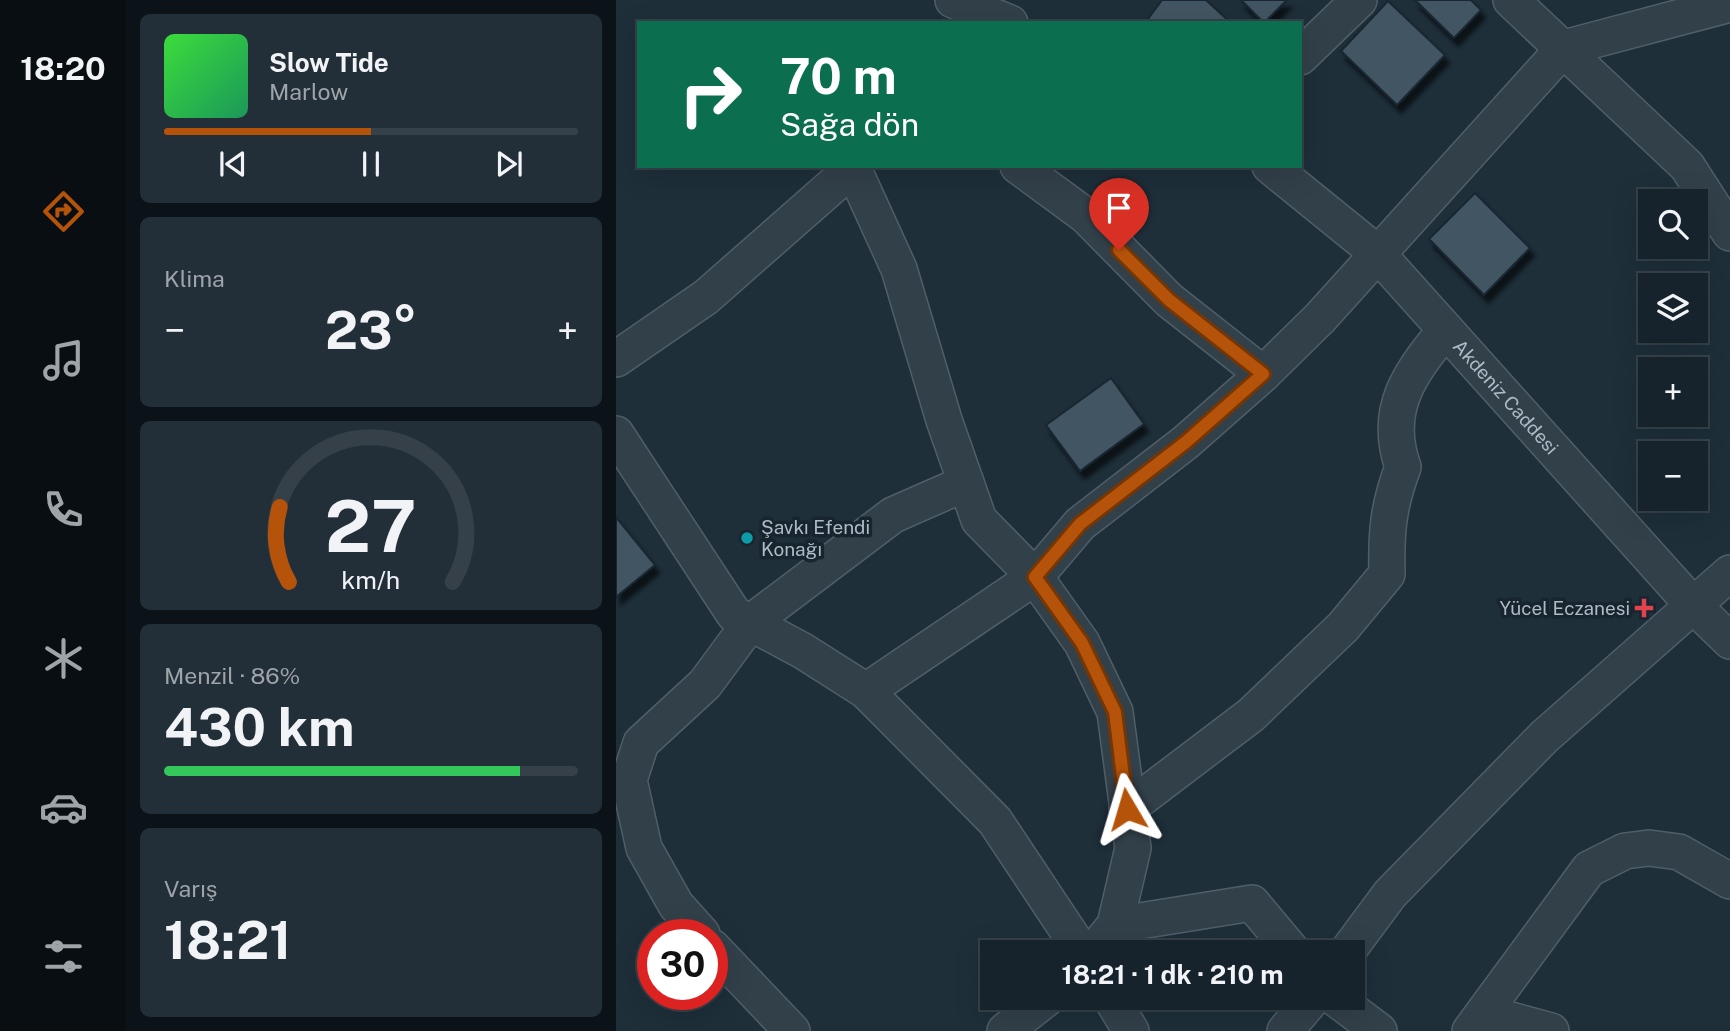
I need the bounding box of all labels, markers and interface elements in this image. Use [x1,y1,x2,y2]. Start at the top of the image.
text: Slow Tide [269,47,389,78]
text: 70 m [780,47,897,105]
icon: right [665,49,756,140]
text: 18:20 [20,50,106,87]
text: Marlow [269,78,348,105]
text: Sağa dön [780,106,919,143]
icon: previous [214,145,252,183]
icon: pause [352,145,390,183]
icon: next [490,145,528,183]
pin [1089,178,1149,250]
icon: directions [39,187,88,236]
icon: arrive [1100,189,1138,227]
map controls [1638,189,1708,511]
button: search [1638,189,1708,259]
text: Klima [164,265,225,292]
button: layers [1638,273,1708,343]
text: 23° [325,300,417,361]
text: − [164,308,185,353]
text: + [557,308,578,353]
street label: Akdeniz Caddesi [1449,335,1563,459]
icon: music [39,336,88,385]
button: + [1638,357,1708,427]
button: − [1638,441,1708,511]
text: 27 [325,483,417,568]
icon: phone [39,485,88,534]
place label: Şavkı Efendi Konağı [761,516,870,560]
marker: Şavkı Efendi Konağı [739,530,755,546]
text: km/h [342,564,400,594]
place label: Yücel Eczanesi [1500,597,1630,619]
marker: Yücel Eczanesi [1636,600,1652,616]
icon: climate [39,634,88,683]
text: Menzil · 86% [164,662,300,689]
text: 430 km [164,697,354,758]
position arrow [1090,772,1164,846]
icon: car [39,783,88,832]
text: Varış [164,875,217,902]
text: 18:21 [164,910,291,971]
speed limit sign: 30 [637,919,728,1010]
icon: filters [39,932,88,981]
text: 18:21 · 1 dk · 210 m [1062,959,1283,990]

